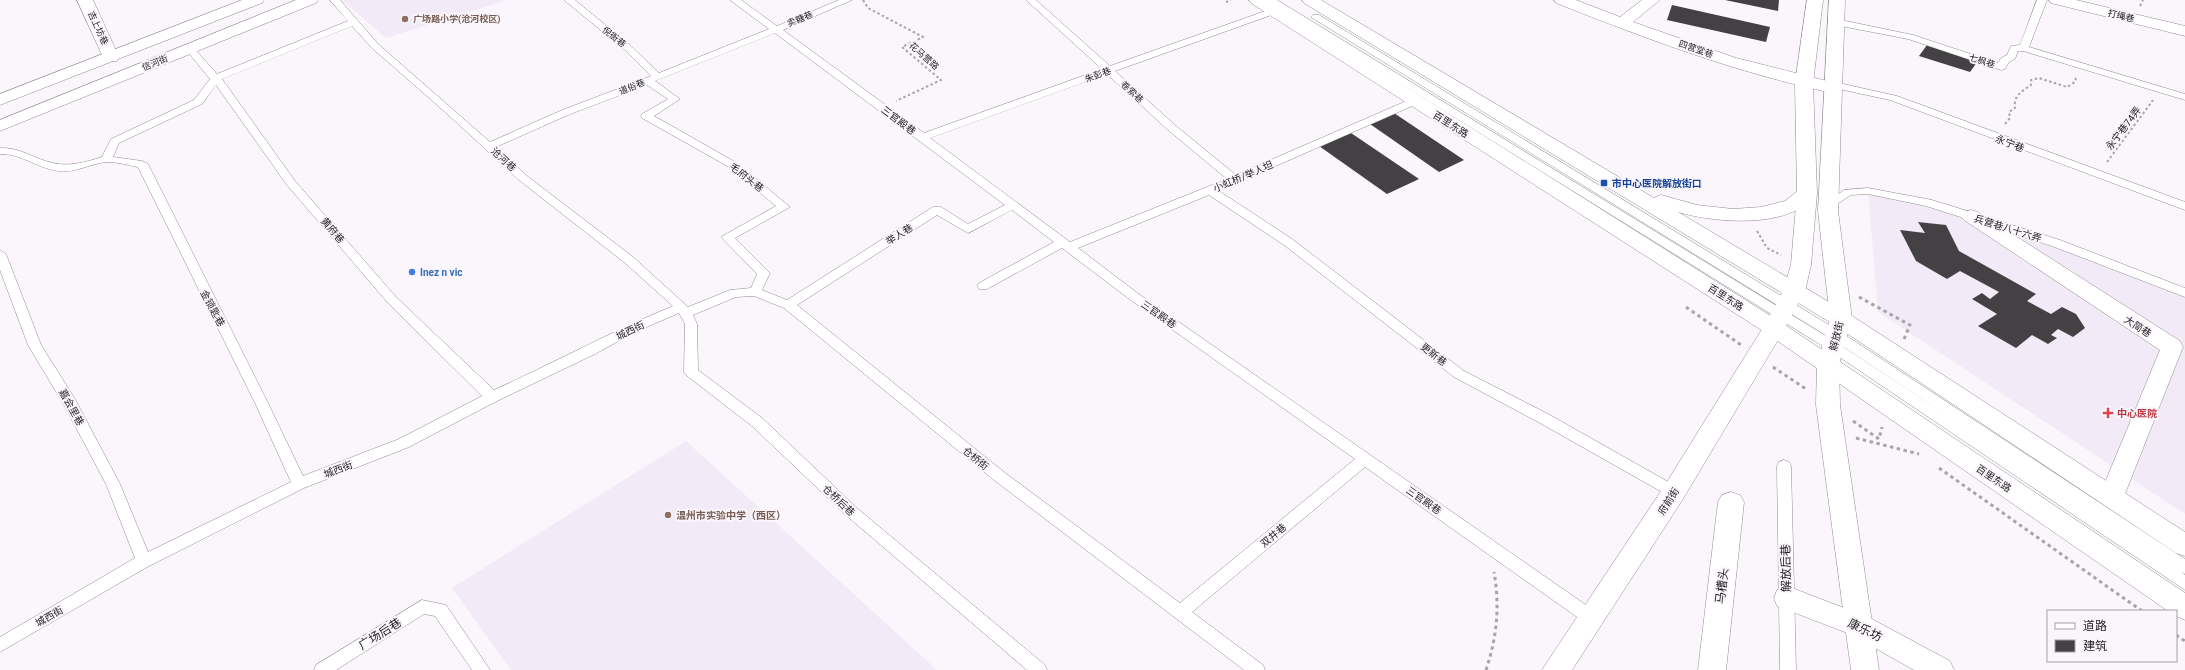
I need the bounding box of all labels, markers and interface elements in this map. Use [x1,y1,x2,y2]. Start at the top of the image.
street label: 卖糖巷 [785,8,814,29]
street label: 打绳巷 [2107,8,2135,24]
street label: 吉上坊巷 [86,9,111,46]
place label: 广场路小学(沧河校区) [413,13,500,25]
marker: 广场路小学(沧河校区) [400,14,410,24]
street label: 倪衙巷 [600,25,628,49]
street label: 四营堂巷 [1677,38,1715,60]
street label: 花马营路 [907,40,941,72]
street label: 七枫巷 [1968,52,1996,70]
street label: 信河街 [141,53,169,73]
street label: 朱彭巷 [1084,66,1112,84]
street label: 道俗巷 [618,77,646,97]
street label: 卷索巷 [1119,79,1145,105]
street label: 三官殿巷 [879,104,918,137]
street label: 永宁巷74弄 [2104,105,2143,152]
street label: 百里东路 [1431,109,1471,140]
street label: 永宁巷 [1994,133,2026,154]
street label: 沧河巷 [489,145,518,174]
street label: 小虹桥/举人坦 [1212,159,1275,194]
street label: 毛府头巷 [728,161,766,194]
marker: 市中心医院解放街口 [1599,178,1609,188]
place label: 市中心医院解放街口 [1612,178,1702,189]
street label: 兵营巷八十六弄 [1973,213,2043,244]
street label: 黄府巷 [319,215,347,245]
street label: 举人巷 [884,222,915,247]
marker: Inez n vic [407,267,417,277]
place label: Inez n vic [420,267,463,278]
street label: 百里东路 [1706,282,1746,313]
street label: 金锁匙巷 [198,288,227,328]
street label: 三官殿巷 [1139,298,1178,330]
street label: 大简巷 [2122,314,2153,339]
street label: 城西街 [614,319,646,342]
street label: 解放街 [1828,320,1845,352]
street label: 更新巷 [1418,341,1449,368]
street label: 嘉会里巷 [57,387,86,427]
marker: 中心医院 [2102,407,2114,419]
place label: 中心医院 [2117,408,2157,419]
street label: 仓桥街 [961,445,991,472]
street label: 城西街 [322,459,354,480]
street label: 百里东路 [1974,463,2013,494]
street label: 仓桥后巷 [820,483,857,518]
street label: 三官殿巷 [1404,484,1443,516]
street label: 府前街 [1656,486,1681,517]
place label: 温州市实验中学（西区） [676,509,786,521]
marker: 温州市实验中学（西区） [663,510,673,520]
street label: 双井巷 [1258,522,1288,549]
street label: 解放后巷 [1779,544,1793,592]
street label: 马槽头 [1713,567,1731,605]
street label: 城西街 [34,604,65,629]
legend [2047,610,2177,662]
street label: 广场后巷 [356,615,404,653]
street label: 康乐坊 [1846,616,1884,644]
text: 道路 [2083,619,2107,633]
text: 建筑 [2083,639,2107,653]

